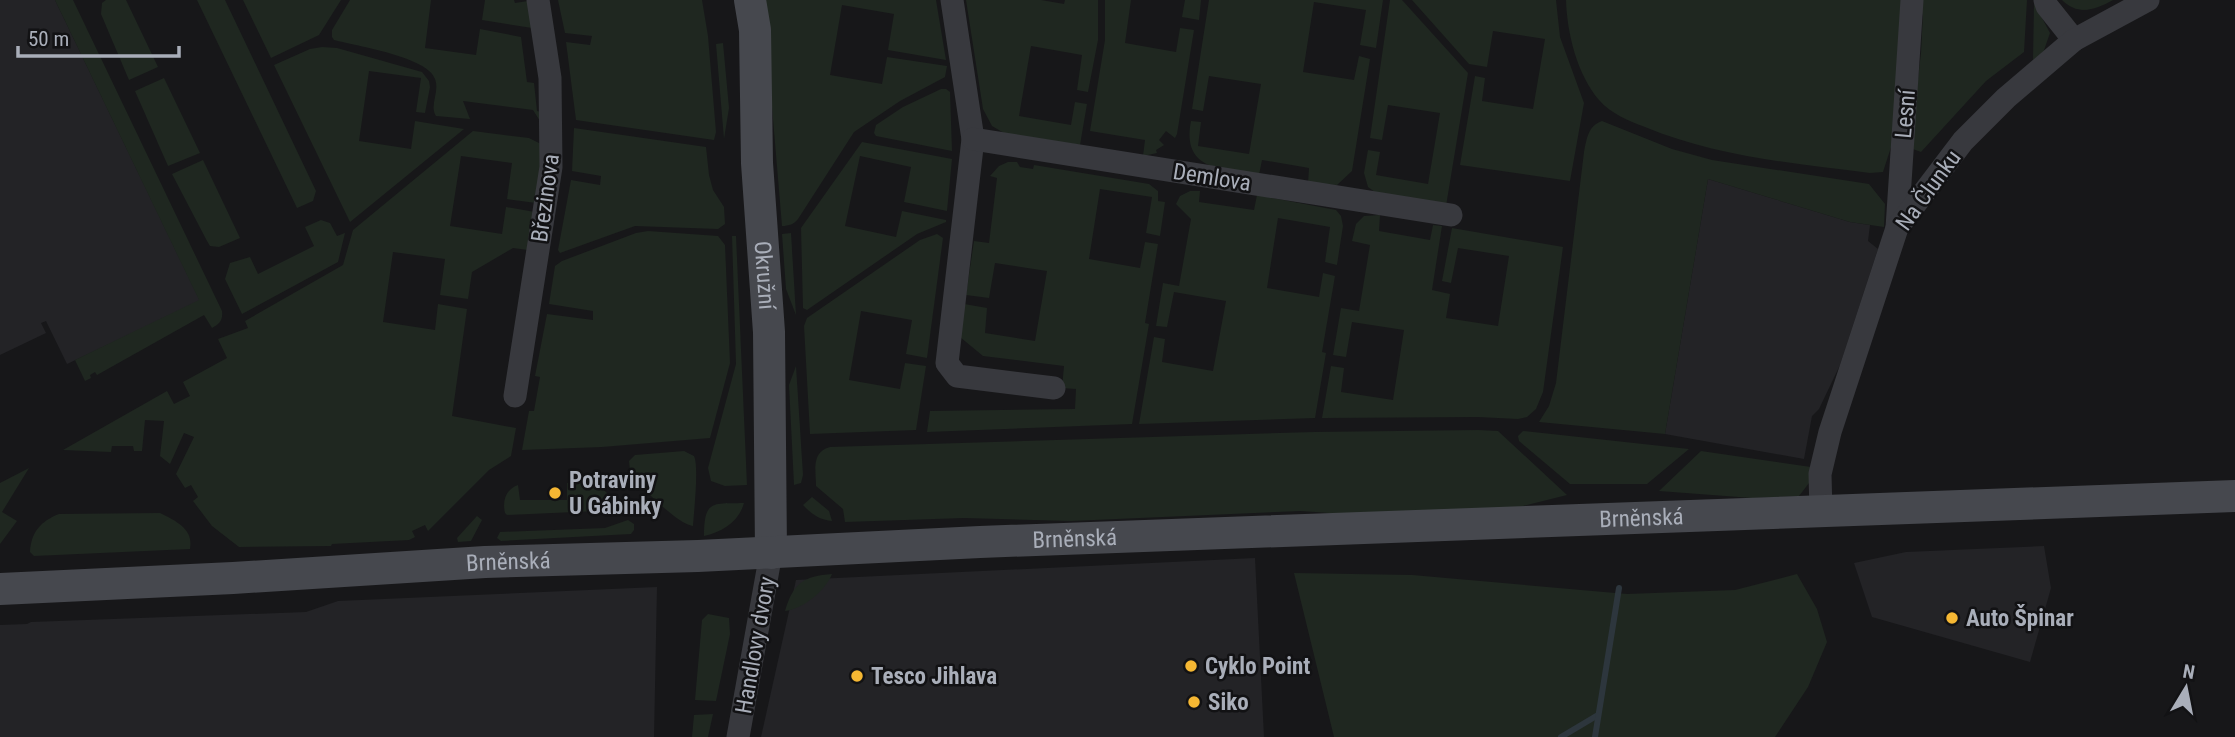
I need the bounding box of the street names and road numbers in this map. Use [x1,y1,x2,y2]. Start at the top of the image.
street label: Lesní [1890,87,1921,140]
street label: Na Člunku [1889,144,1967,236]
street label: Březinova [526,152,565,244]
street label: Demlova [1171,158,1253,197]
street label: Okružní [749,240,780,312]
street label: Brněnská [1599,503,1684,533]
street label: Brněnská [1032,524,1117,554]
street label: Brněnská [465,547,551,577]
street label: Handlovy dvory [730,574,781,716]

